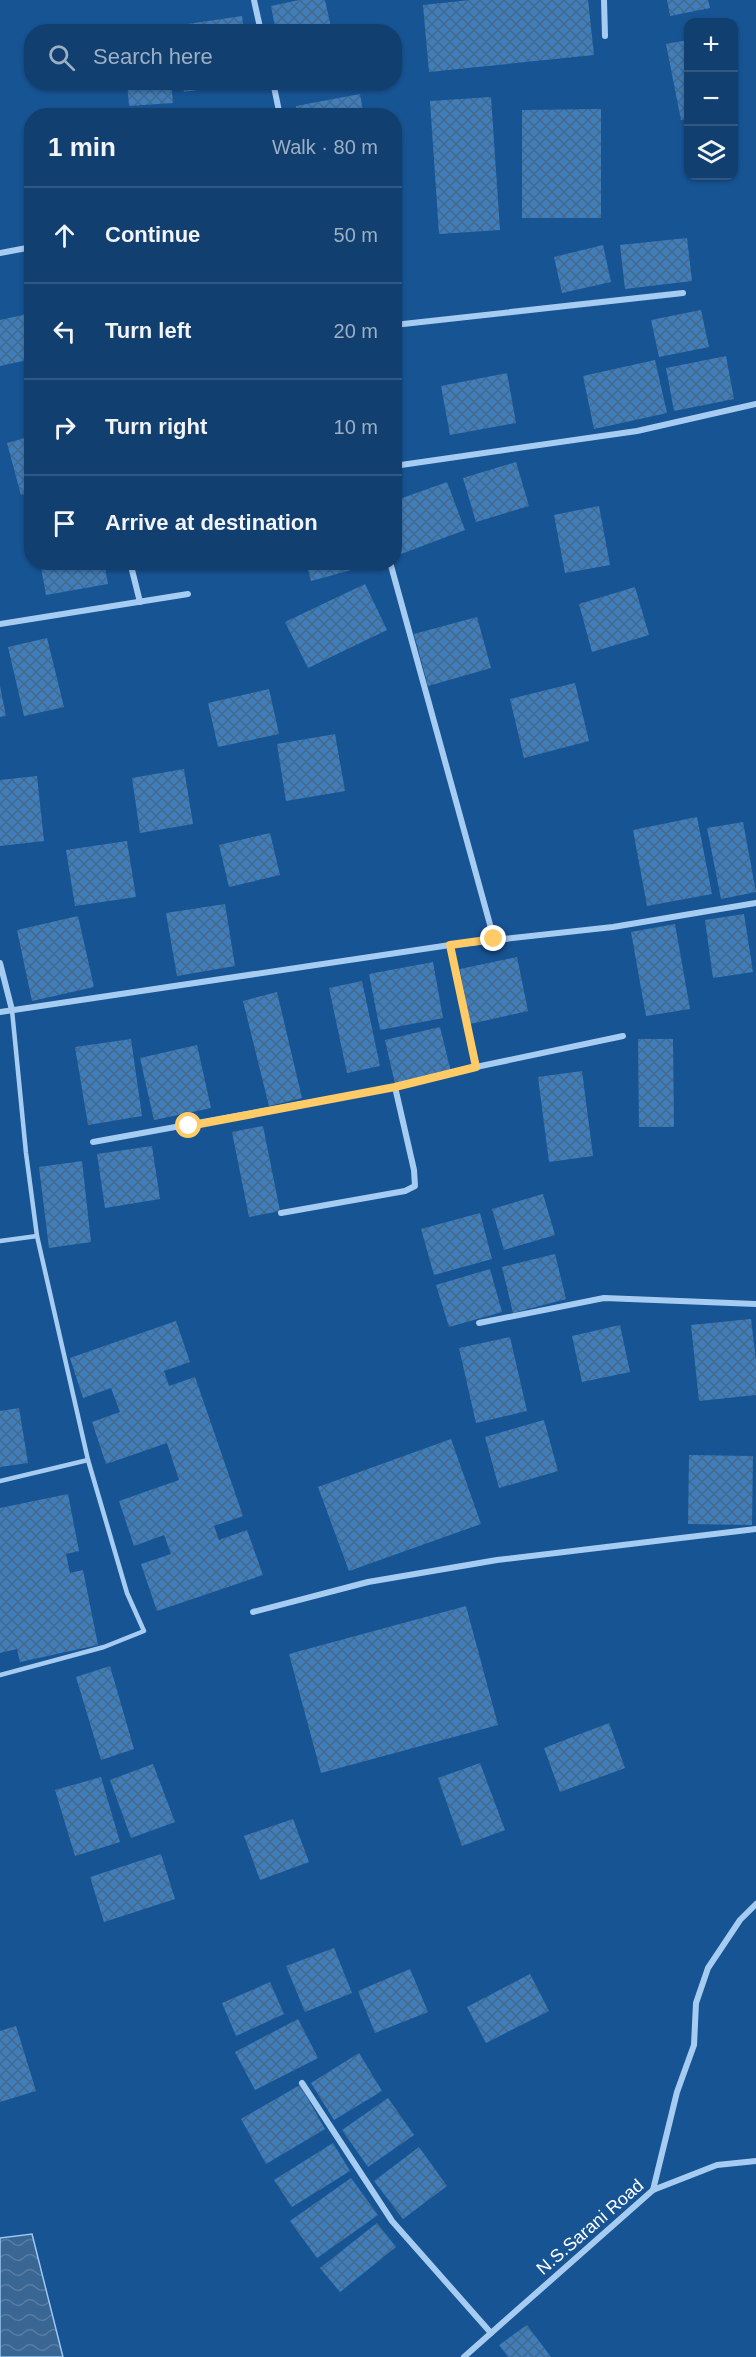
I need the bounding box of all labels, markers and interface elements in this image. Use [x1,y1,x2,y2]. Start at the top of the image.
map controls [684,18,738,180]
button: + [684,18,738,72]
search box [24,24,402,90]
icon: search [45,41,78,74]
text: Search here [93,44,213,69]
button: − [684,72,738,126]
button: layers [684,126,738,180]
text: 1 min [48,132,116,162]
text: Walk · 80 m [272,136,378,158]
icon: ahead [48,219,81,252]
text: Continue [105,222,200,247]
text: 50 m [334,224,378,246]
icon: left [48,315,81,348]
text: Turn left [105,318,191,343]
text: 20 m [334,320,378,342]
icon: right [48,411,81,444]
text: Turn right [105,414,207,439]
text: 10 m [334,416,378,438]
icon: arrive [48,507,81,540]
text: Arrive at destination [105,510,318,535]
route end [480,925,506,951]
route start [175,1112,201,1138]
street label: N.S.Sarani Road [532,2175,648,2279]

